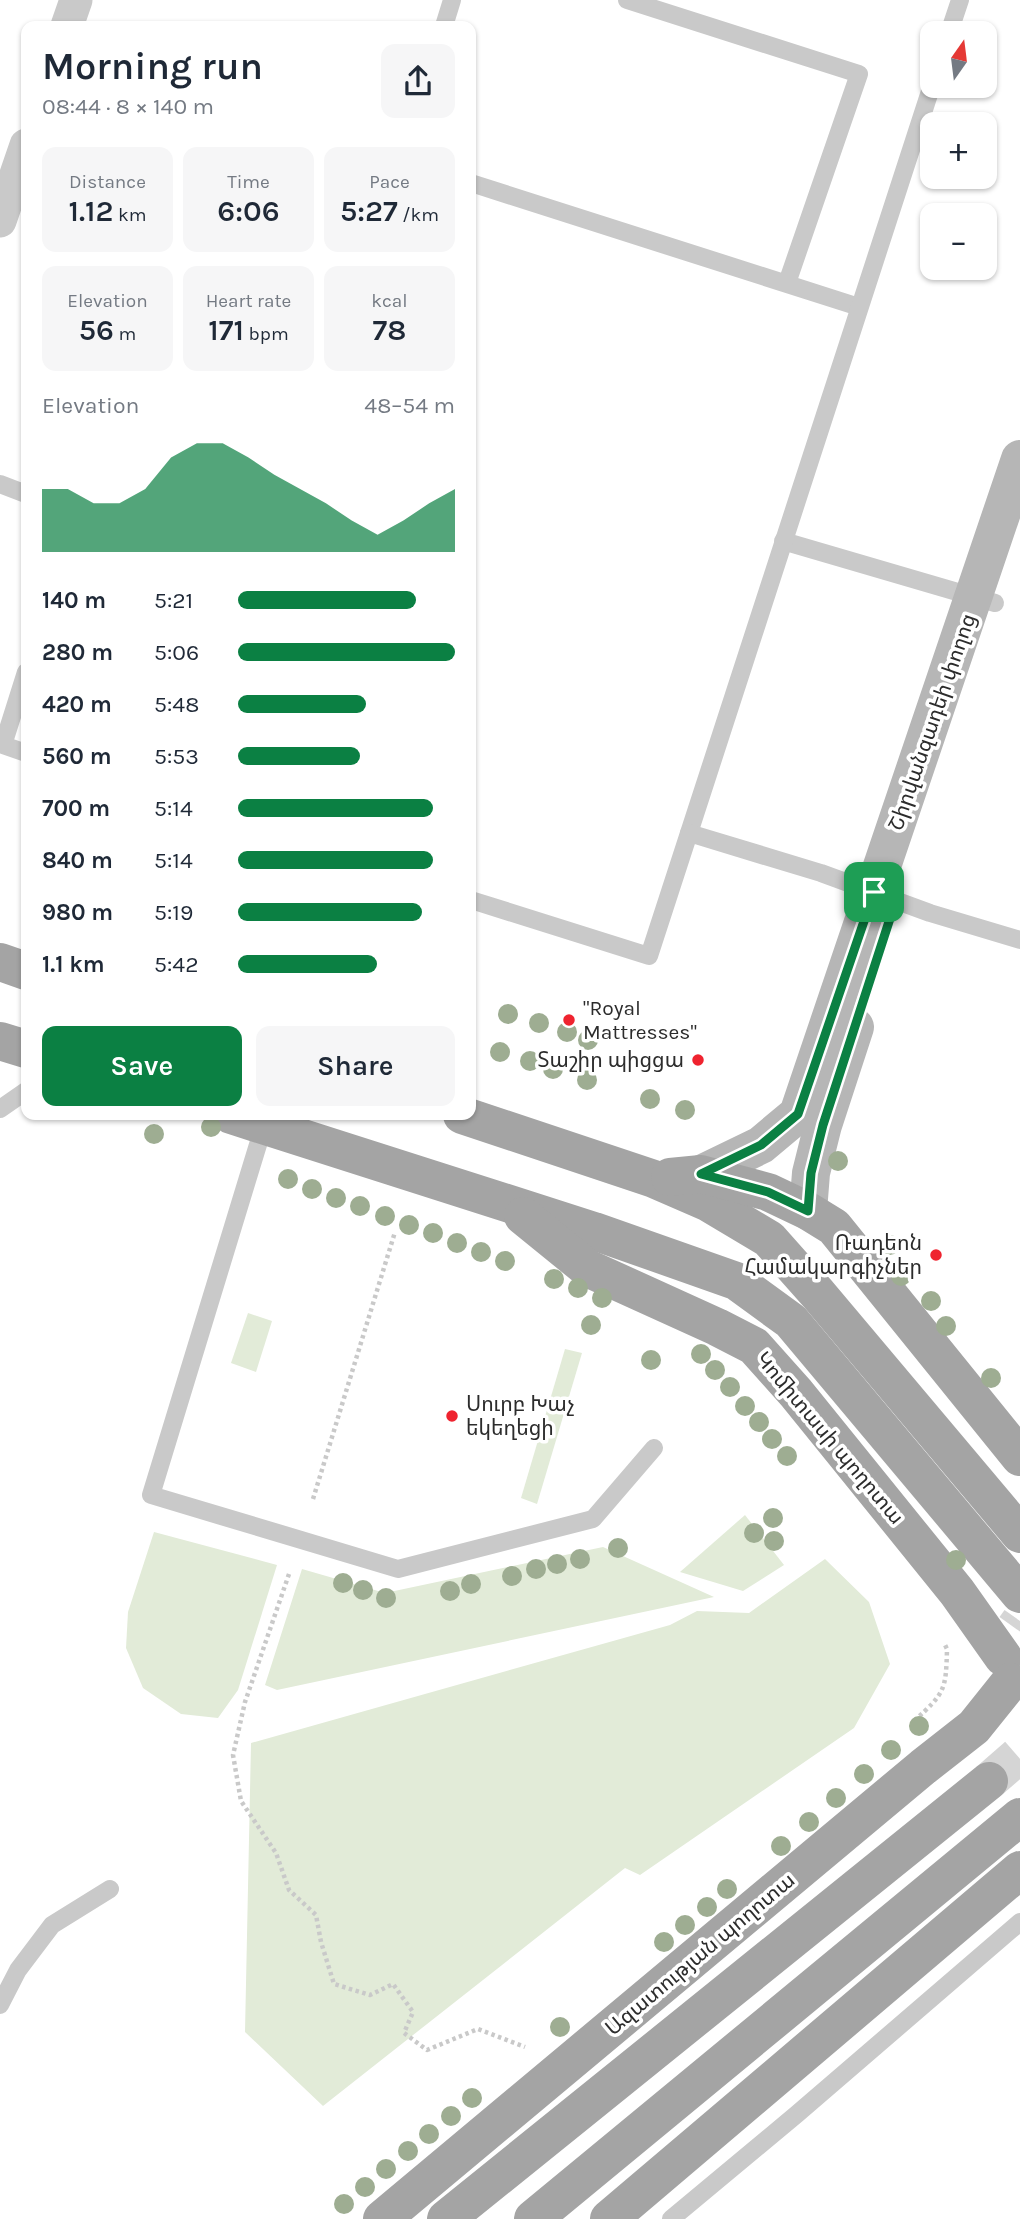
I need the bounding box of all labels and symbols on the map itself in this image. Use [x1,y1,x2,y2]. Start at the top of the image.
north arrow [920,21,998,98]
street label: Շիրվանզադեի փողոց [884,610,980,834]
pin [844,862,904,922]
place label: "Royal Mattresses" [583,996,697,1044]
marker: "Royal Mattresses" [561,1012,577,1028]
place label: Տաշիր պիցցա [538,1048,684,1072]
marker: Տաշիր պիցցա [690,1052,706,1068]
place label: Ռադեոն Համակարգիչներ [745,1231,922,1279]
marker: Ռադեոն Համակարգիչներ [928,1247,944,1263]
street label: Կոմիտասի պողոտա [751,1347,909,1529]
place label: Սուրբ Խաչ եկեղեցի [466,1392,575,1440]
marker: Սուրբ Խաչ եկեղեցի [444,1408,460,1424]
street label: Ազատության պողոտա [600,1868,800,2040]

